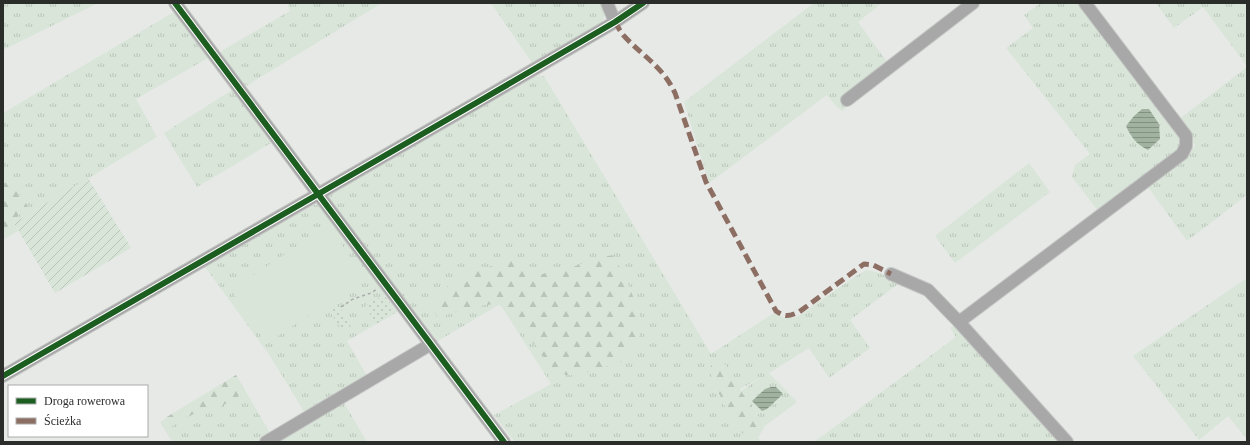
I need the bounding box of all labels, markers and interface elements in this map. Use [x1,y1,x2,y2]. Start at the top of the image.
legend [8,385,148,437]
text: Droga rowerowa [44,394,126,408]
text: Ścieżka [44,414,82,428]

